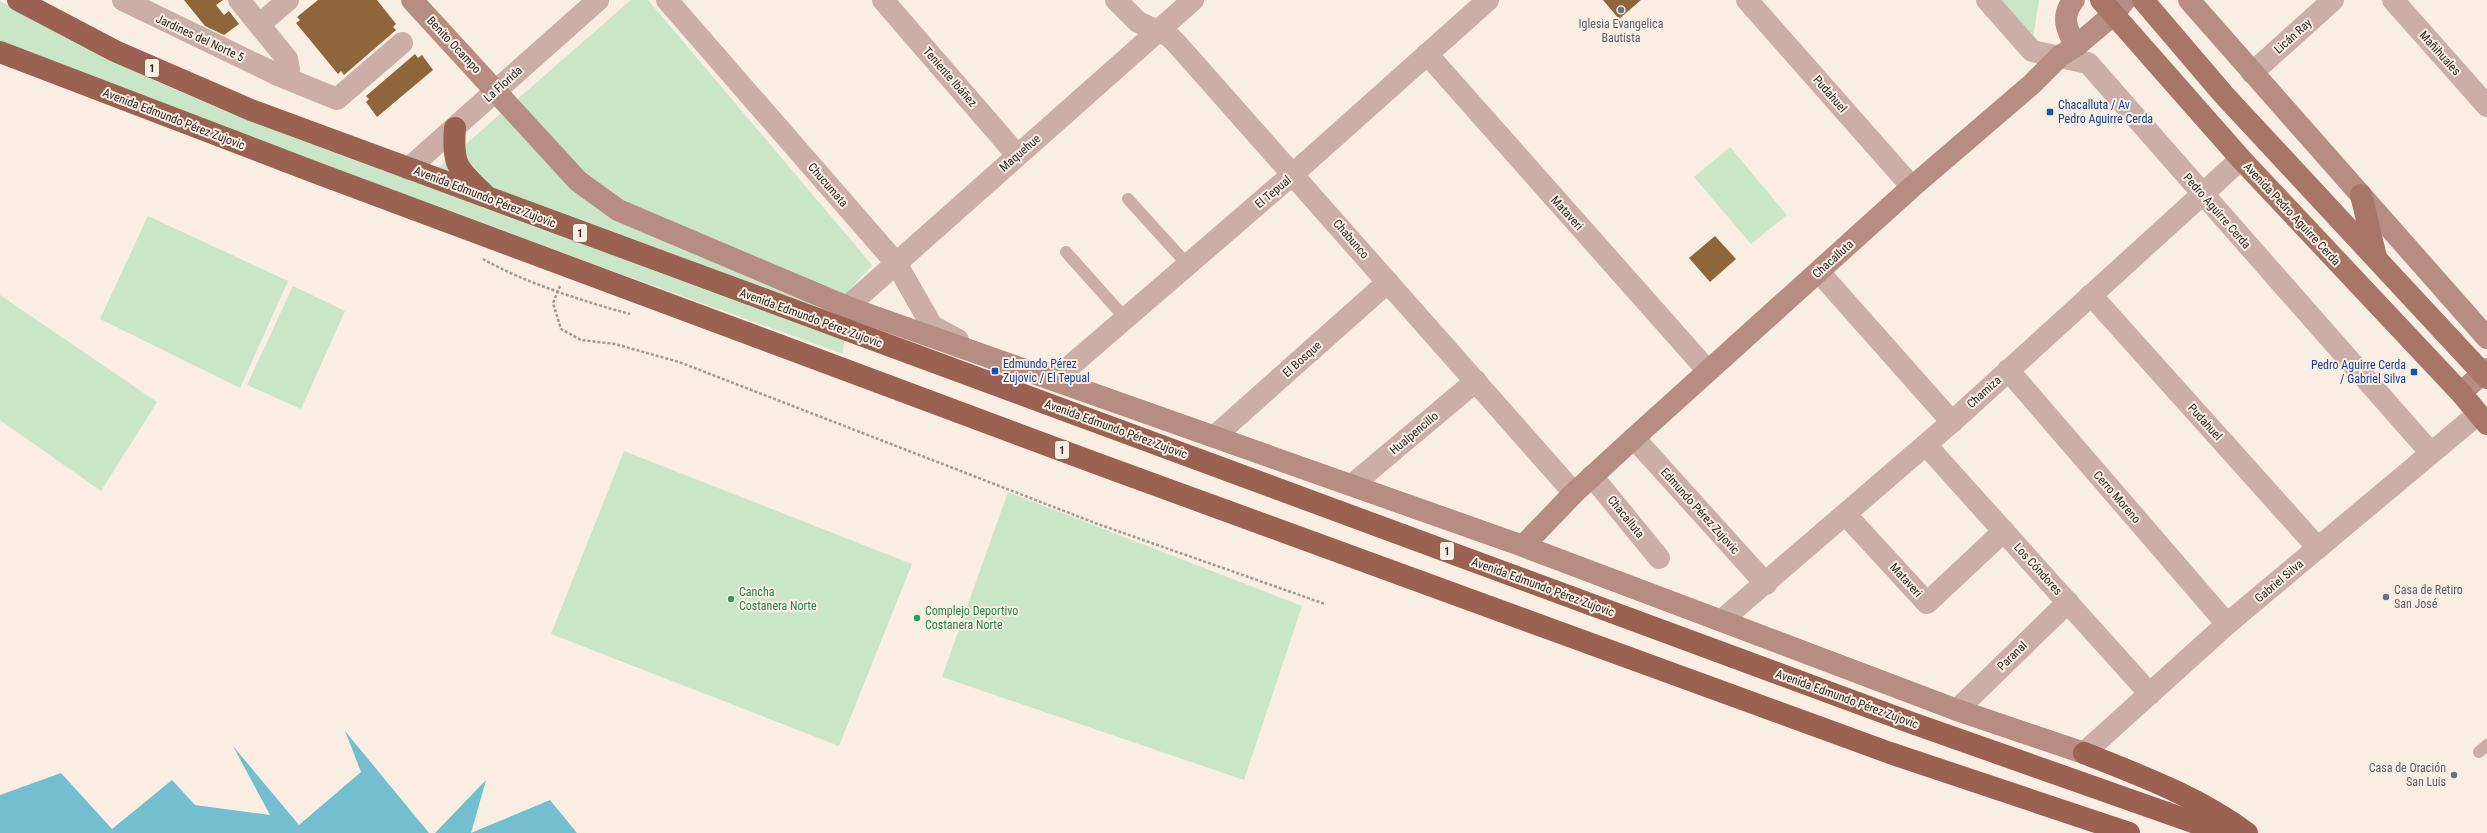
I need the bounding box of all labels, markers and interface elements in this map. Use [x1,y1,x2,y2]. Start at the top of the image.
marker: Iglesia Evangelica Bautista [1616,5,1626,15]
street label: Jardines del Norte 5 [154,11,246,65]
street label: Benito Ocampo [424,14,484,76]
street label: Licán Ray [2271,16,2315,56]
place label: Iglesia Evangelica Bautista [1579,17,1664,45]
street label: Mañihuales [2417,28,2463,78]
street label: Teniente Ibáñez [920,44,980,110]
road number: 1 [145,59,159,77]
street label: La Florida [481,63,525,105]
street label: Pudahuel [1810,73,1850,115]
street label: Avenida Edmundo Pérez Zujovic [101,85,247,153]
place label: Chacalluta / Av Pedro Aguirre Cerda [2058,98,2153,126]
marker: Chacalluta / Av Pedro Aguirre Cerda [2045,107,2055,117]
street label: Maquehue [997,131,1044,175]
street label: Chucumata [805,160,851,210]
street label: Avenida Pedro Aguirre Cerda [2241,160,2343,268]
street label: Avenida Edmundo Pérez Zujovic [412,163,558,231]
street label: Pedro Aguirre Cerda [2181,171,2254,252]
street label: El Tepual [1252,173,1294,211]
street label: Mataveri [1548,193,1586,233]
street label: Chabunco [1330,217,1372,261]
road number: 1 [573,224,587,242]
street label: Chacalluta [1810,237,1857,281]
street label: Avenida Edmundo Pérez Zujovic [738,286,885,351]
street label: El Bosque [1280,338,1324,380]
place label: Edmundo Pérez Zujovic / El Tepual [1003,357,1090,385]
place label: Pedro Aguirre Cerda / Gabriel Silva [2311,358,2406,386]
marker: Edmundo Pérez Zujovic / El Tepual [990,366,1000,376]
marker: Pedro Aguirre Cerda / Gabriel Silva [2409,367,2419,377]
street label: Chamiza [1964,373,2004,411]
street label: Avenida Edmundo Pérez Zujovic [1043,397,1190,462]
street label: Pudahuel [2185,401,2225,443]
street label: Hualpencillo [1387,409,1441,457]
road number: 1 [1055,441,1069,459]
street label: Edmundo Pérez Zujovic [1658,465,1743,557]
street label: Cerro Moreno [2091,468,2143,526]
street label: Chacalluta [1605,493,1647,541]
street label: Los Cóndores [2011,540,2065,598]
road number: 1 [1440,542,1454,560]
street label: Avenida Edmundo Pérez Zujovic [1470,555,1617,620]
street label: Gabriel Silva [2252,557,2306,605]
street label: Mataveri [1887,560,1925,600]
place label: Casa de Retiro San José [2394,583,2463,611]
place label: Cancha Costanera Norte [739,585,817,613]
marker: Casa de Retiro San José [2381,592,2391,602]
marker: Cancha Costanera Norte [726,594,736,604]
place label: Complejo Deportivo Costanera Norte [925,604,1018,632]
marker: Complejo Deportivo Costanera Norte [912,613,922,623]
street label: Paranal [1994,639,2030,673]
street label: Avenida Edmundo Pérez Zujovic [1774,667,1921,732]
place label: Casa de Oración San Luis [2369,761,2446,789]
marker: Casa de Oración San Luis [2449,770,2459,780]

